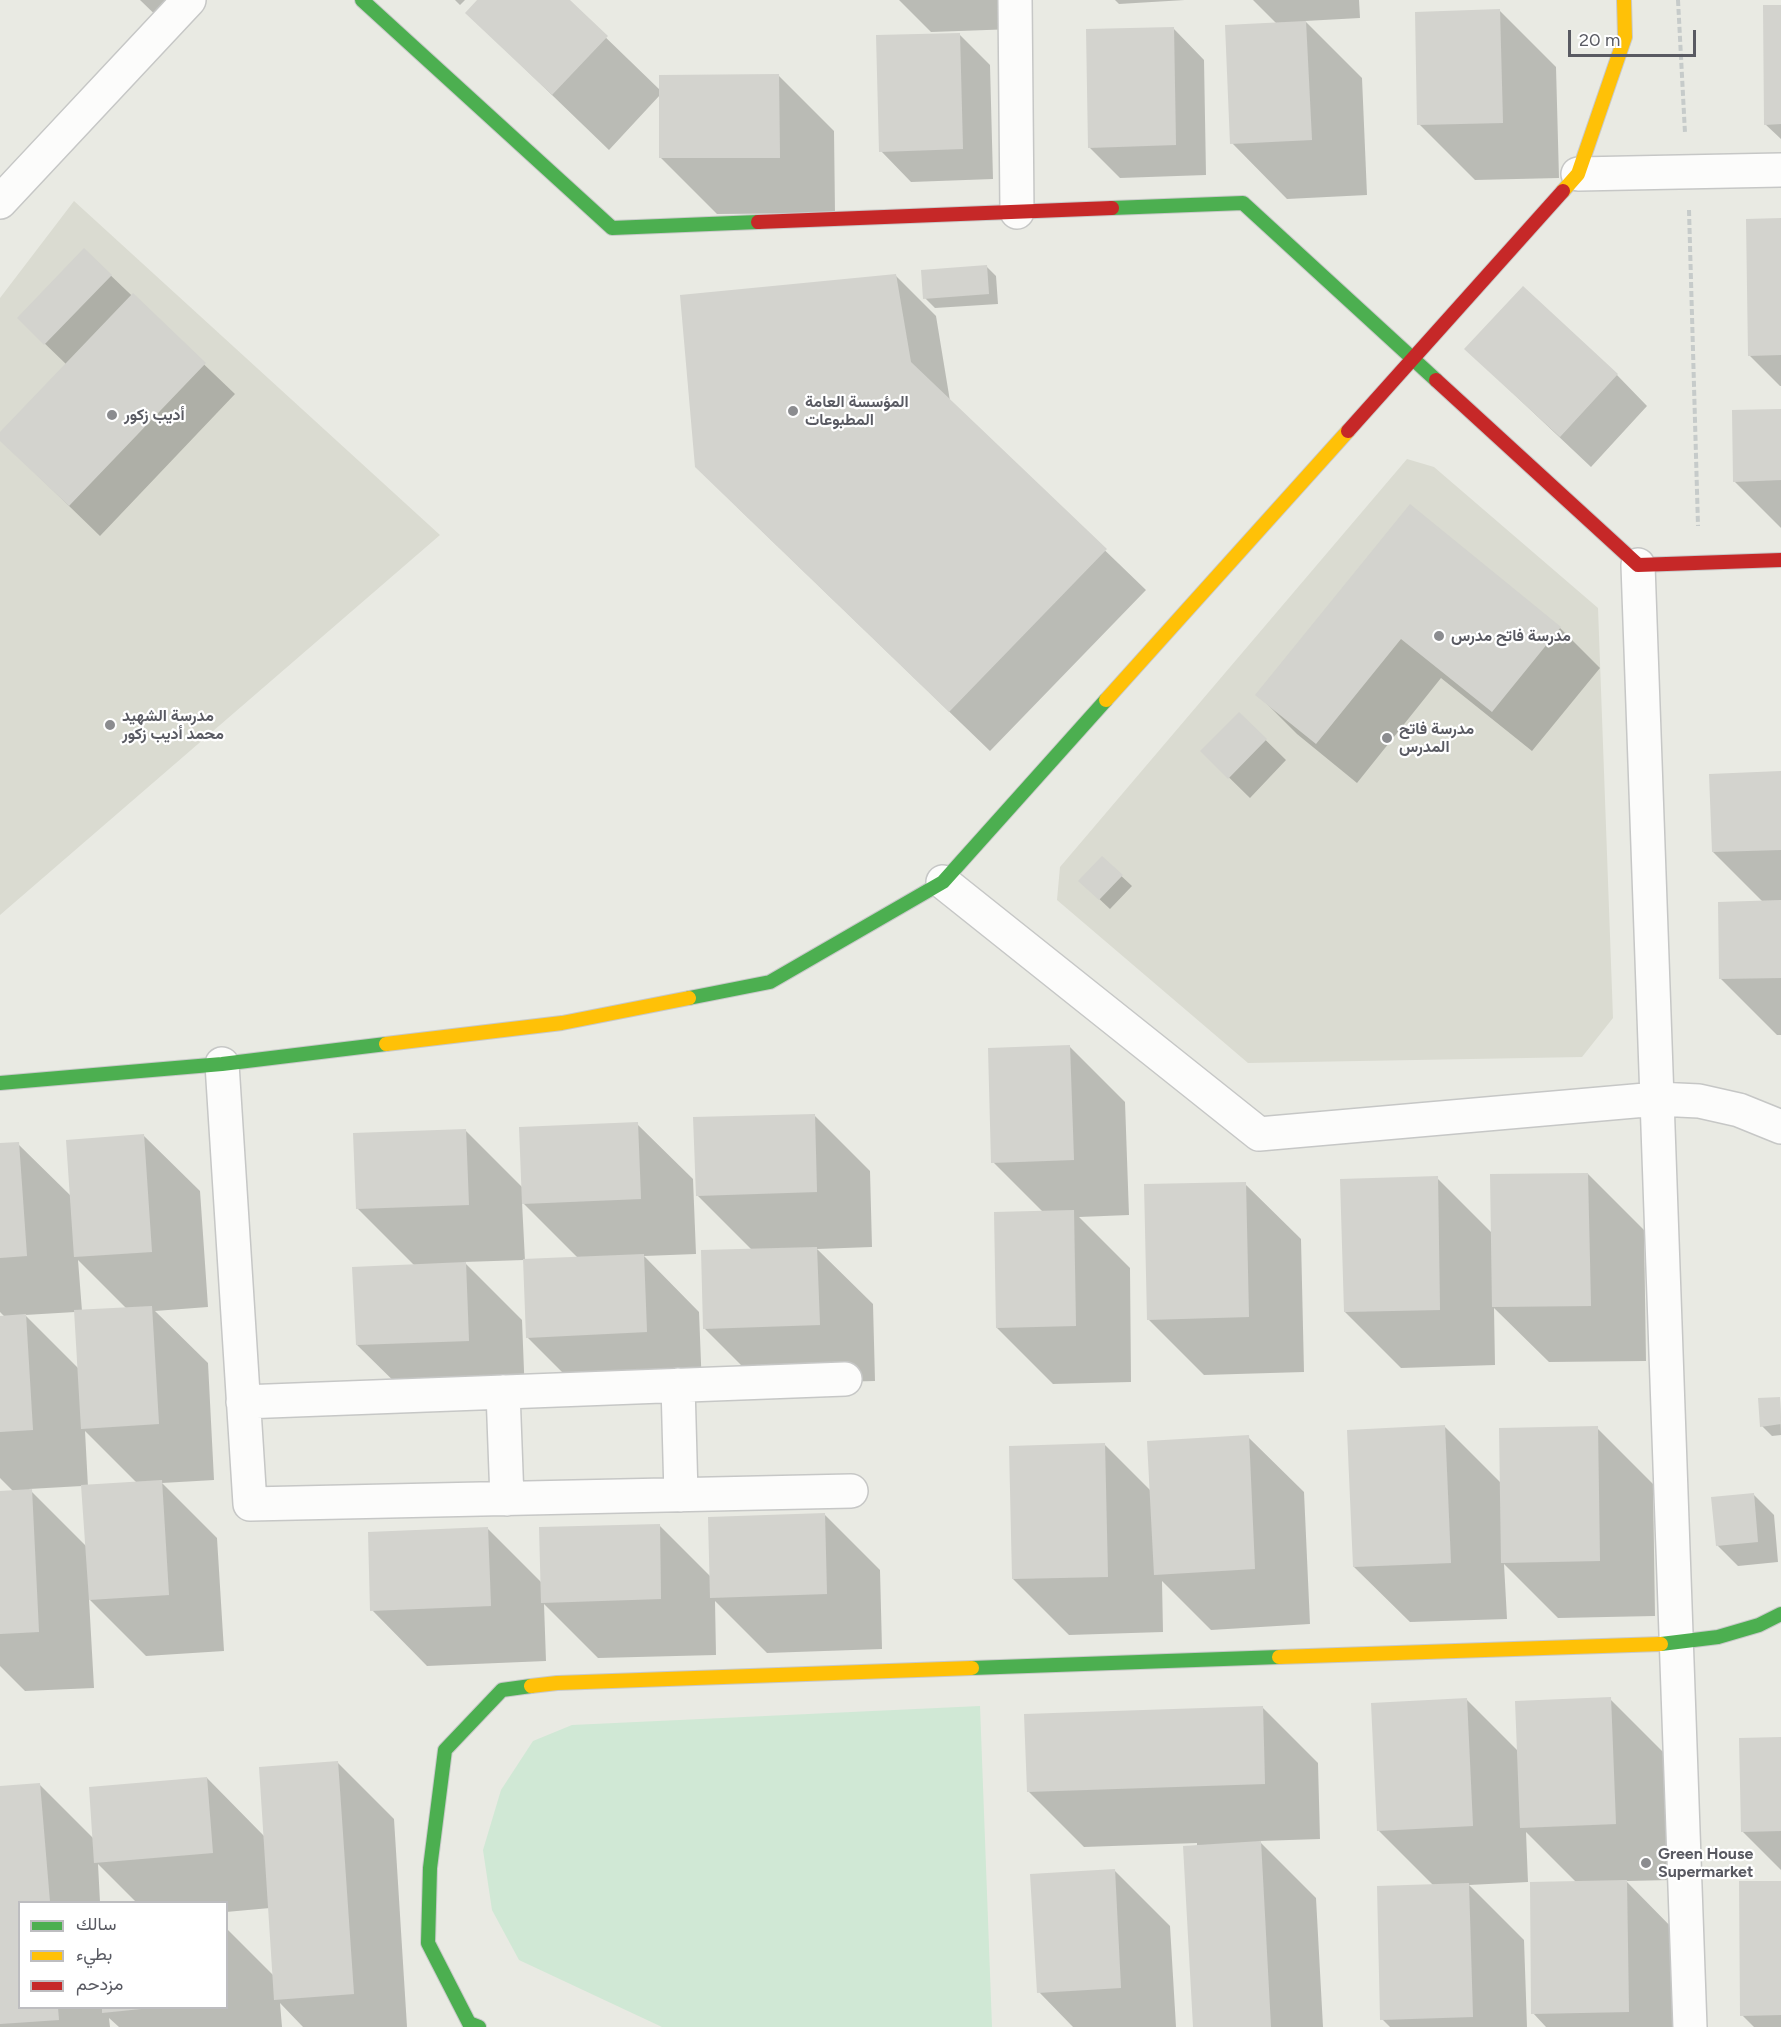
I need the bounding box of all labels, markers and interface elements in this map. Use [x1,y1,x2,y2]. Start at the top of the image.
scale bar [1571,18,1698,56]
text: 20 m [1579,29,1620,51]
place label: المؤسسة العامة المطبوعات [805,392,909,430]
marker: المؤسسة العامة المطبوعات [786,404,800,418]
place label: أديب زكور [124,405,185,425]
marker: أديب زكور [105,408,119,422]
place label: مدرسة فاتح مدرس [1451,626,1571,646]
marker: مدرسة فاتح مدرس [1432,629,1446,643]
place label: مدرسة الشهيد محمد أديب زكور [122,706,224,744]
marker: مدرسة الشهيد محمد أديب زكور [103,718,117,732]
place label: مدرسة فاتح المدرس [1399,719,1474,757]
marker: مدرسة فاتح المدرس [1380,731,1394,745]
place label: Green House Supermarket [1658,1844,1753,1882]
marker: Green House Supermarket [1639,1856,1653,1870]
legend [18,1901,228,2009]
text: سالك [76,1913,116,1935]
text: بطيء [76,1943,112,1965]
text: مزدحم [76,1973,123,1995]

